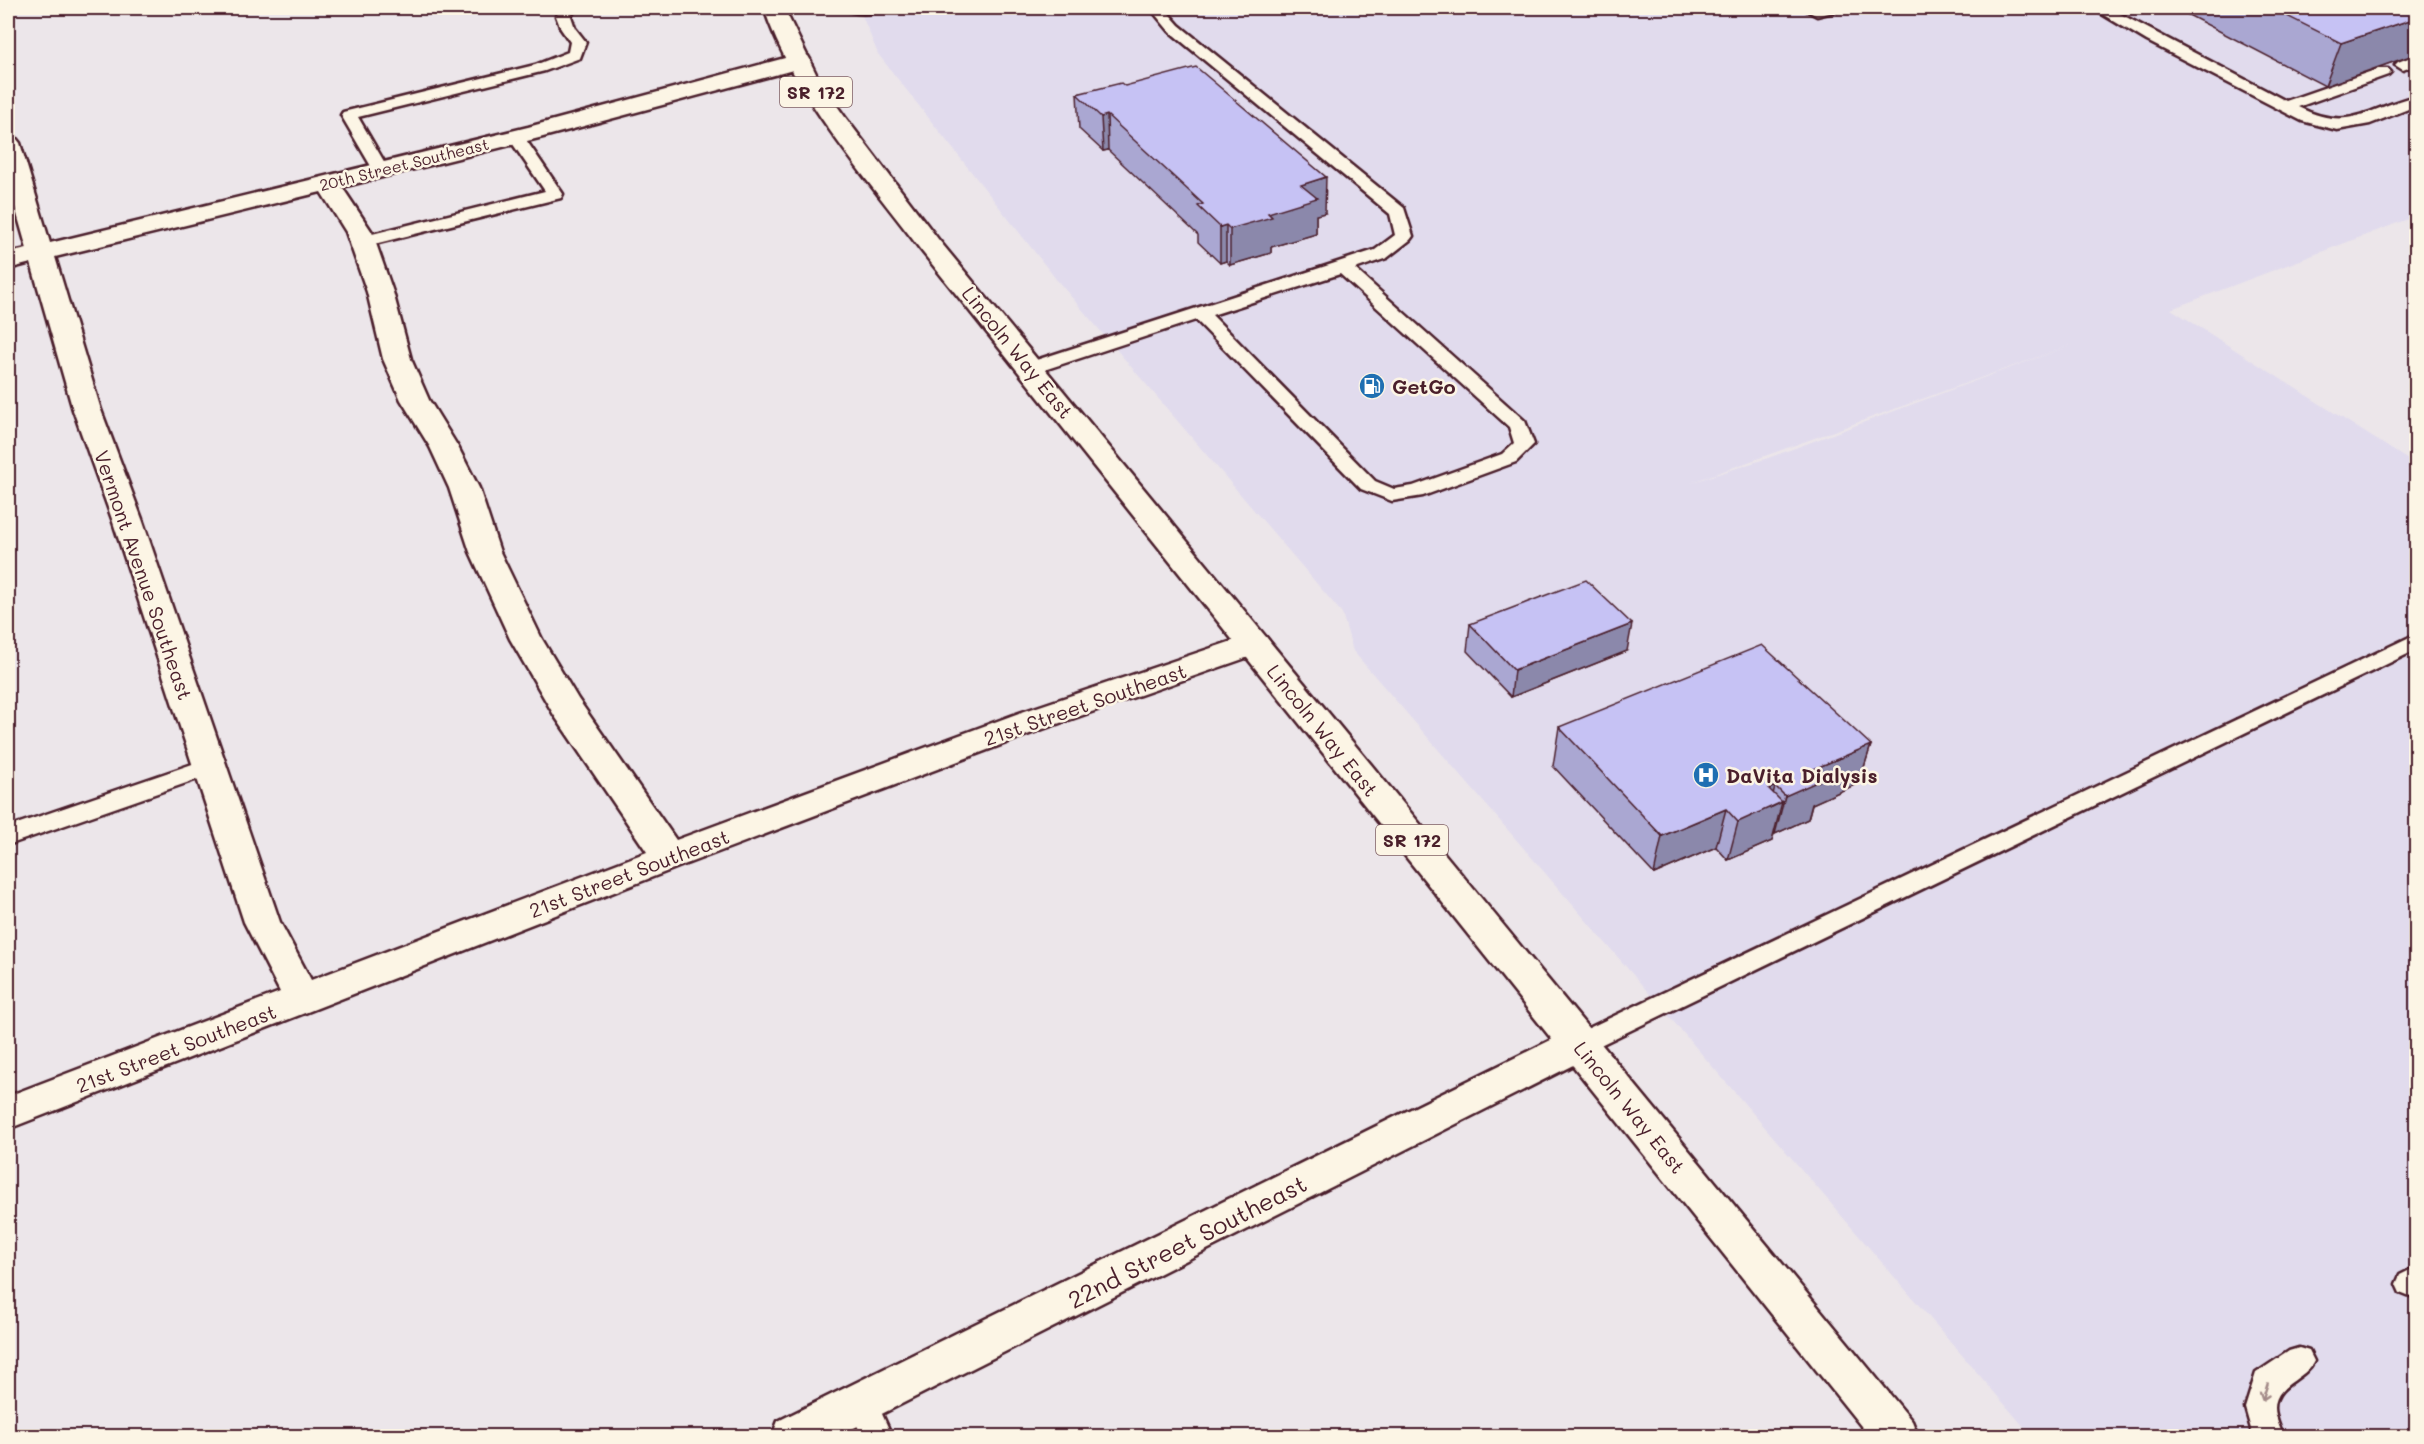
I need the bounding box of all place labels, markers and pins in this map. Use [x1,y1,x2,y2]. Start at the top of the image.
fuel station icon: GetGo [1357,371,1387,401]
place label: GetGo [1392,373,1456,399]
hospital icon: DaVita Dialysis [1691,760,1721,790]
place label: DaVita Dialysis [1726,762,1878,788]

